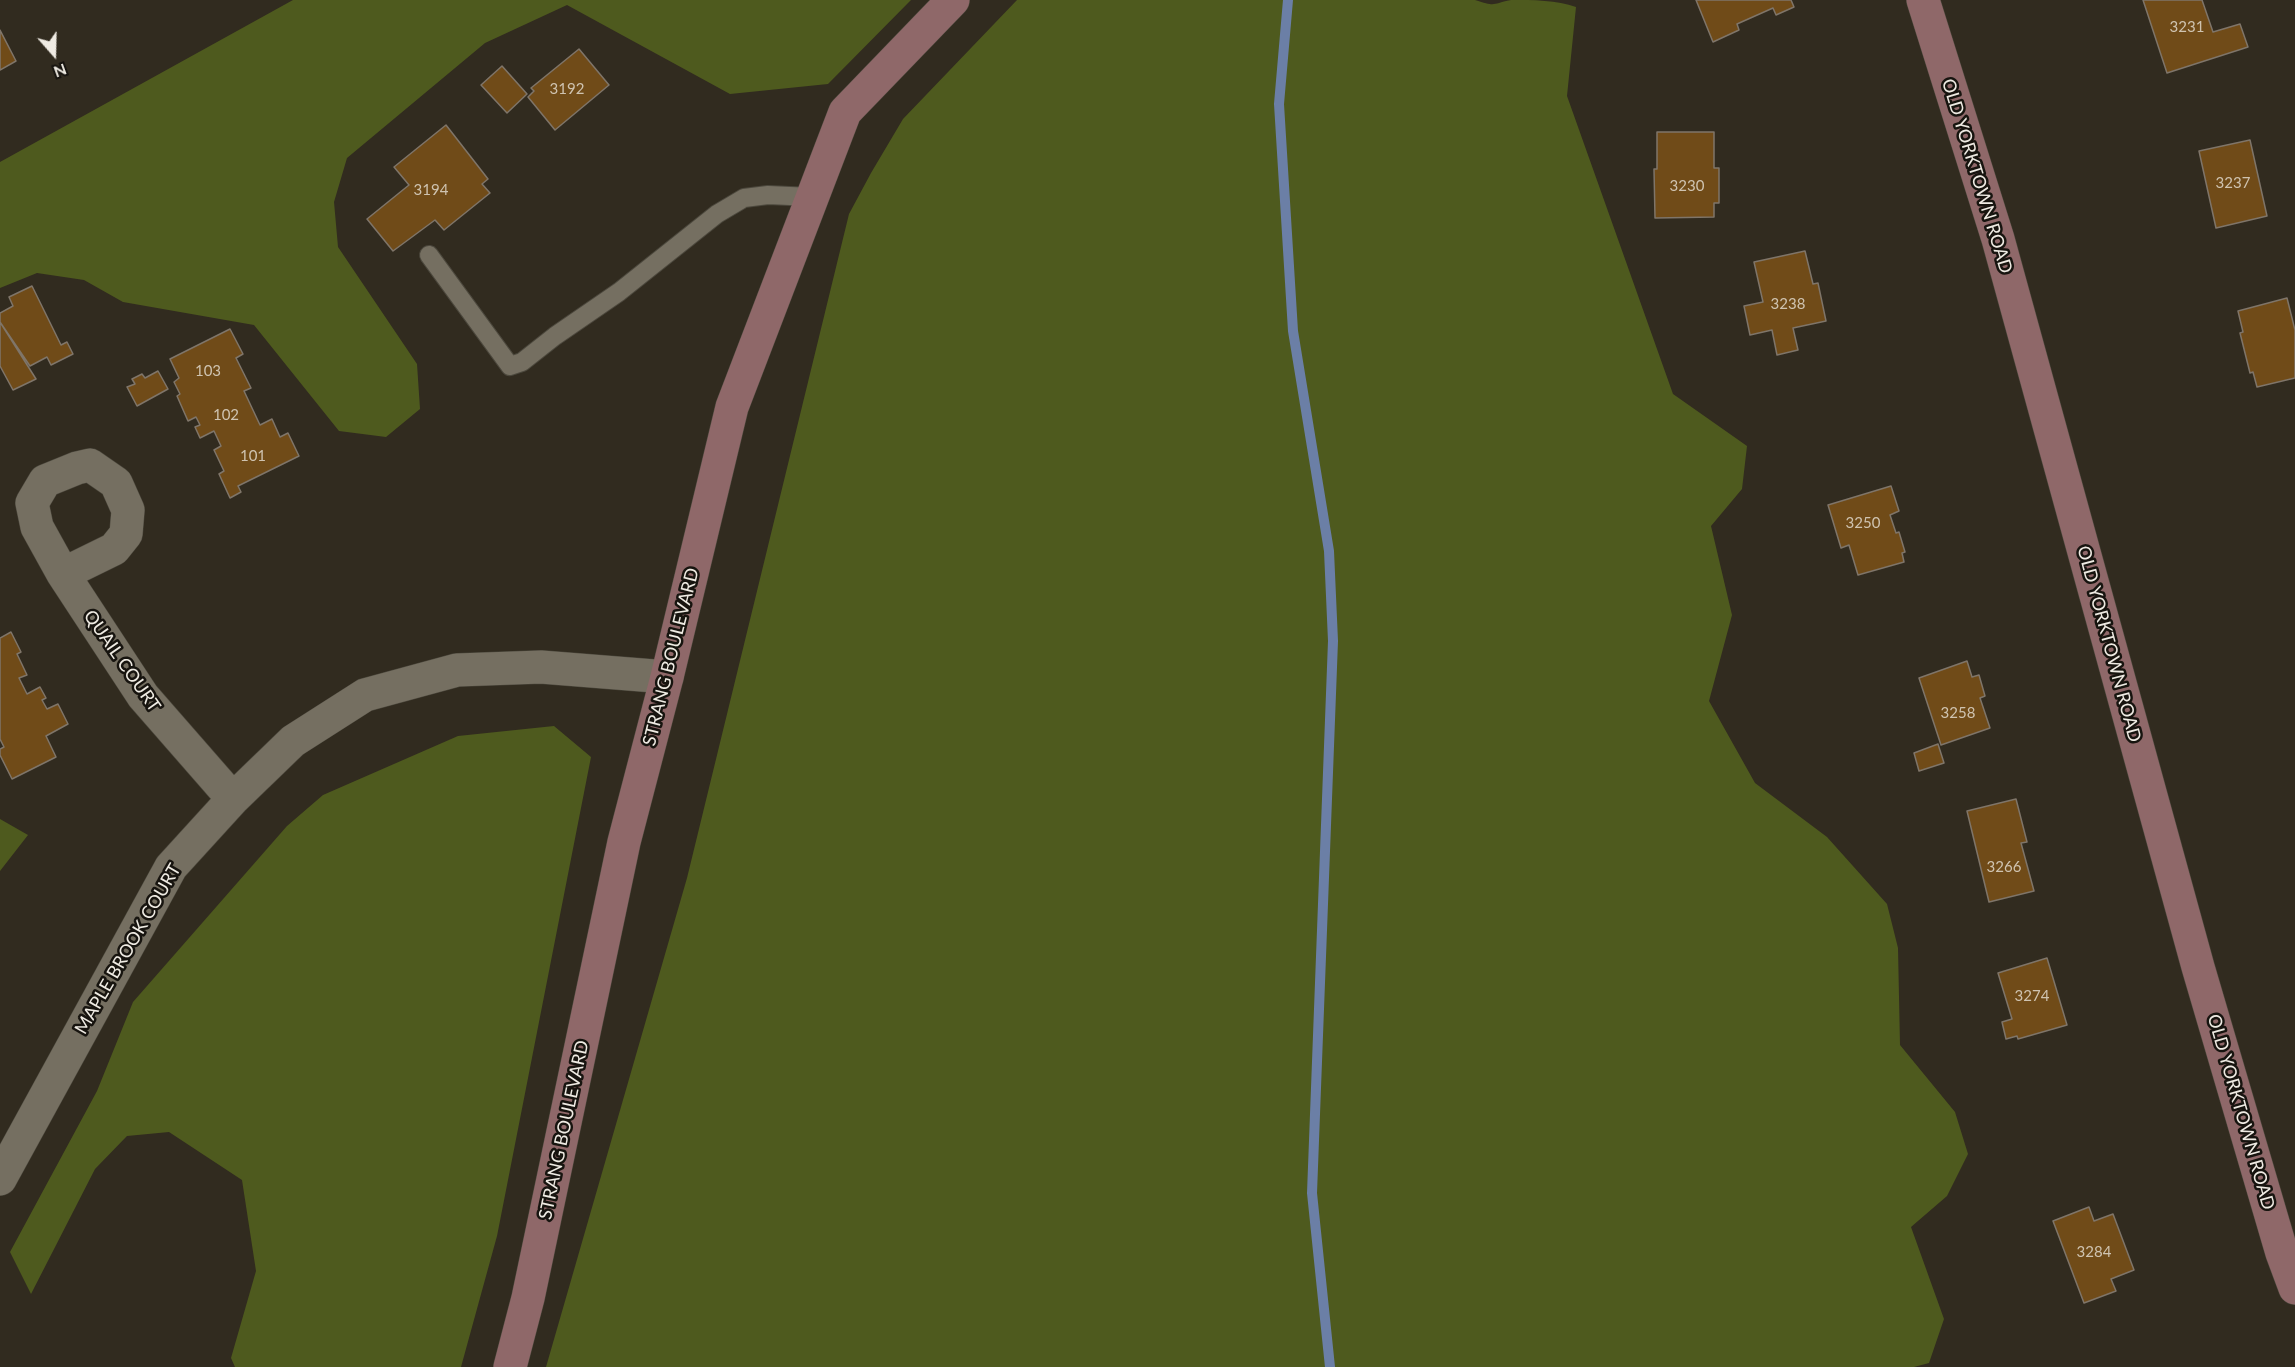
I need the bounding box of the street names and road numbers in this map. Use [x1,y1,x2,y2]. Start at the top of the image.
street label: OLD YORKTOWN ROAD [1937,76,2017,276]
street label: OLD YORKTOWN ROAD [2072,543,2146,745]
street label: STRANG BOULEVARD [638,566,704,748]
street label: QUAIL COURT [79,606,165,716]
street label: MAPLE BROOK COURT [70,860,186,1038]
street label: OLD YORKTOWN ROAD [2203,1012,2279,1212]
street label: STRANG BOULEVARD [534,1038,594,1222]

